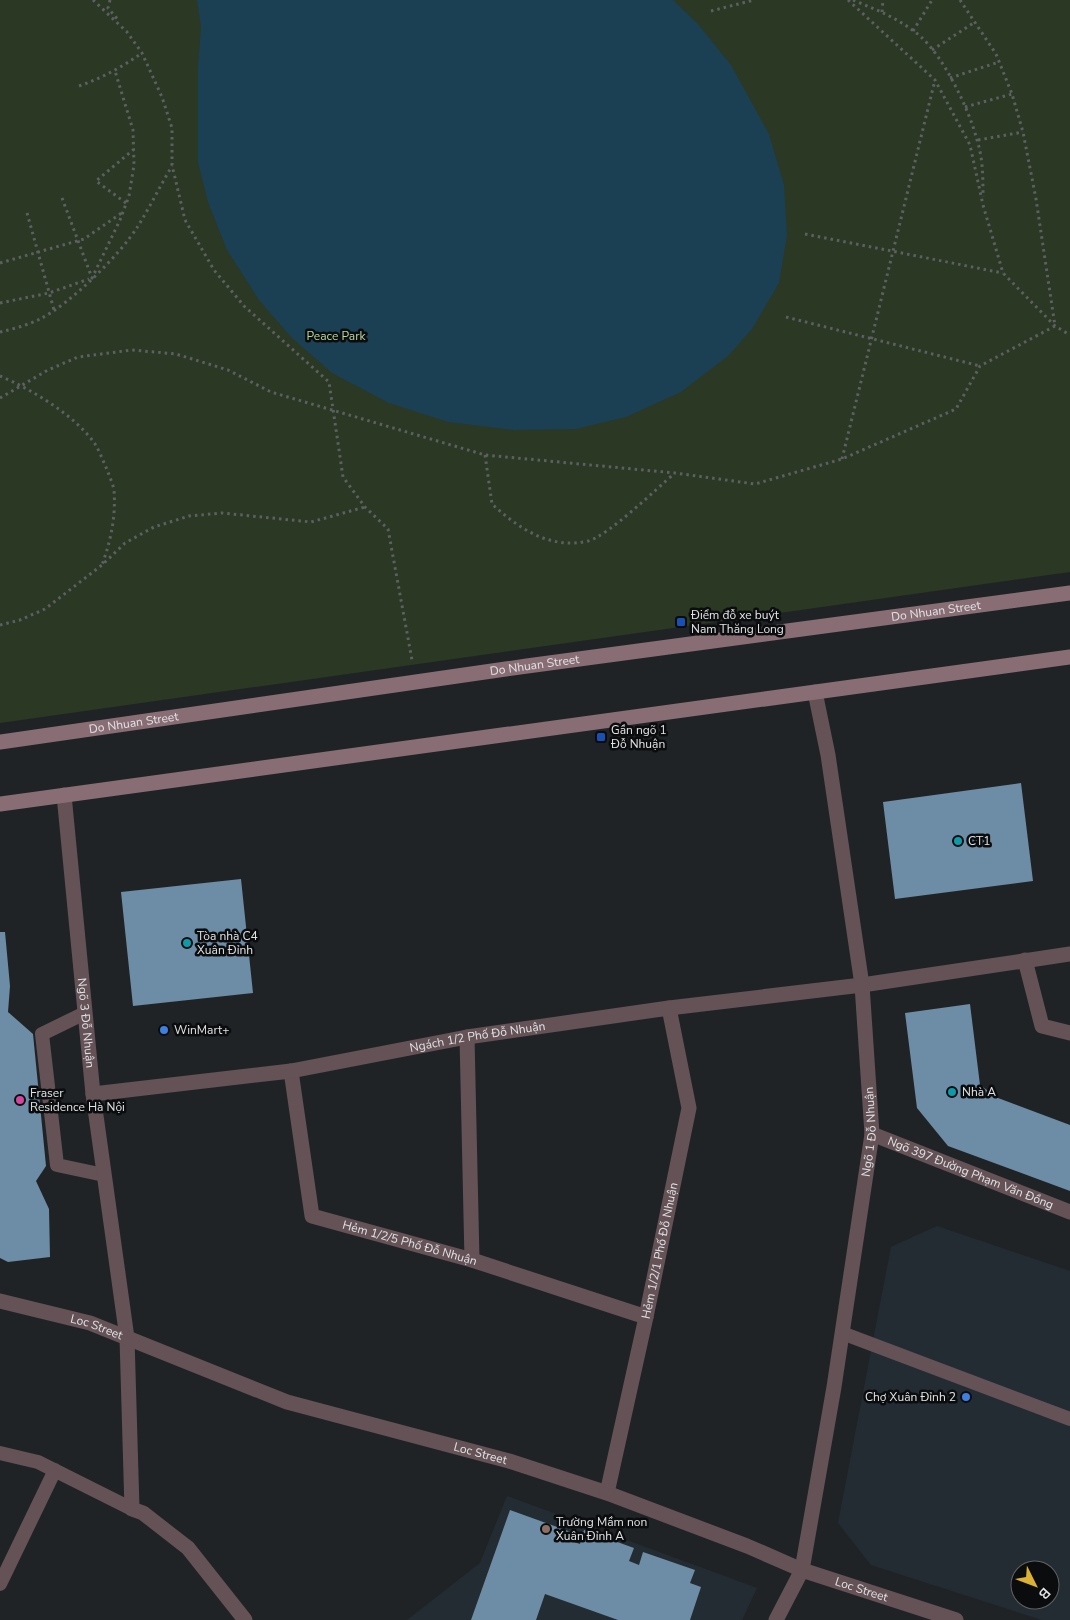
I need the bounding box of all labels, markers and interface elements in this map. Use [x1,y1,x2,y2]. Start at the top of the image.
park label: Peace Park [307,328,366,344]
street label: Do Nhuan Street [890,597,982,625]
place label: Điểm đỗ xe buýt Nam Thăng Long [690,607,784,637]
marker: Điểm đỗ xe buýt Nam Thăng Long [675,616,687,628]
street label: Do Nhuan Street [489,651,581,679]
street label: Do Nhuan Street [88,708,180,737]
place label: Gần ngõ 1 Đỗ Nhuận [610,722,667,752]
marker: Gần ngõ 1 Đỗ Nhuận [595,731,607,743]
place label: CT1 [968,833,990,849]
marker: CT1 [952,835,964,847]
place label: Tòa nhà C4 Xuân Đỉnh [197,928,258,958]
marker: Tòa nhà C4 Xuân Đỉnh [181,937,193,949]
street label: Ngõ 3 Đỗ Nhuận [74,977,98,1069]
street label: Ngách 1/2 Phố Đỗ Nhuận [408,1018,546,1056]
place label: WinMart+ [174,1022,229,1038]
marker: WinMart+ [158,1024,170,1036]
place label: Nhà A [962,1084,996,1100]
place label: Fraser Residence Hà Nội [30,1085,125,1115]
street label: Ngõ 1 Đỗ Nhuận [858,1086,880,1178]
marker: Nhà A [946,1086,958,1098]
marker: Fraser Residence Hà Nội [14,1094,26,1106]
street label: Ngõ 397 Đường Phạm Văn Đồng [885,1133,1056,1213]
street label: Hẻm 1/2/1 Phố Đỗ Nhuận [638,1181,681,1320]
street label: Hẻm 1/2/5 Phố Đỗ Nhuận [341,1217,479,1269]
street label: Loc Street [69,1310,126,1344]
place label: Chợ Xuân Đỉnh 2 [865,1389,956,1405]
marker: Chợ Xuân Đỉnh 2 [960,1391,972,1403]
street label: Loc Street [452,1439,510,1468]
place label: Trường Mầm non Xuân Đỉnh A [556,1514,647,1544]
marker: Trường Mầm non Xuân Đỉnh A [540,1523,552,1535]
north arrow [1010,1560,1060,1610]
street label: Loc Street [833,1573,891,1606]
text: B [1034,1583,1055,1603]

